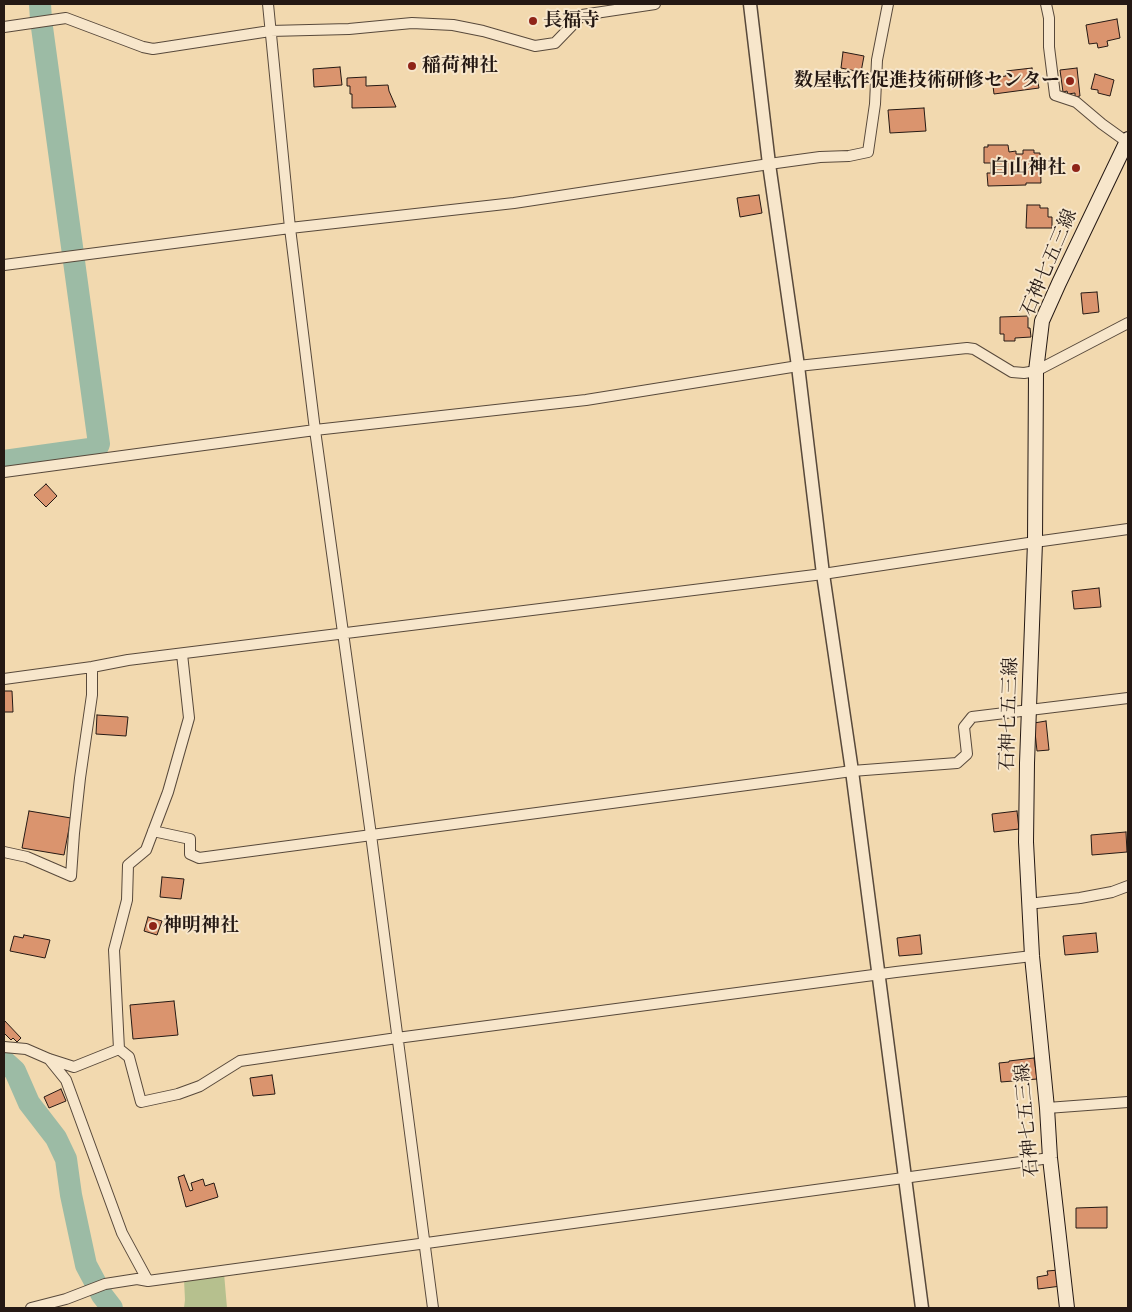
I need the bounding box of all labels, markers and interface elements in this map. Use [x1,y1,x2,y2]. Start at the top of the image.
place label: 長福寺 [543,10,600,32]
marker: 長福寺 [527,15,539,27]
place label: 稲荷神社 [422,55,498,77]
marker: 稲荷神社 [406,60,418,72]
place label: 数屋転作促進技術研修センター [794,70,1060,92]
marker: 数屋転作促進技術研修センター [1064,75,1076,87]
place label: 白山神社 [990,157,1066,179]
marker: 白山神社 [1070,162,1082,174]
street label: 石神七五三線 [1017,206,1083,320]
street label: 石神七五三線 [997,657,1023,771]
place label: 神明神社 [163,915,239,937]
marker: 神明神社 [147,920,159,932]
street label: 石神七五三線 [1012,1062,1044,1178]

